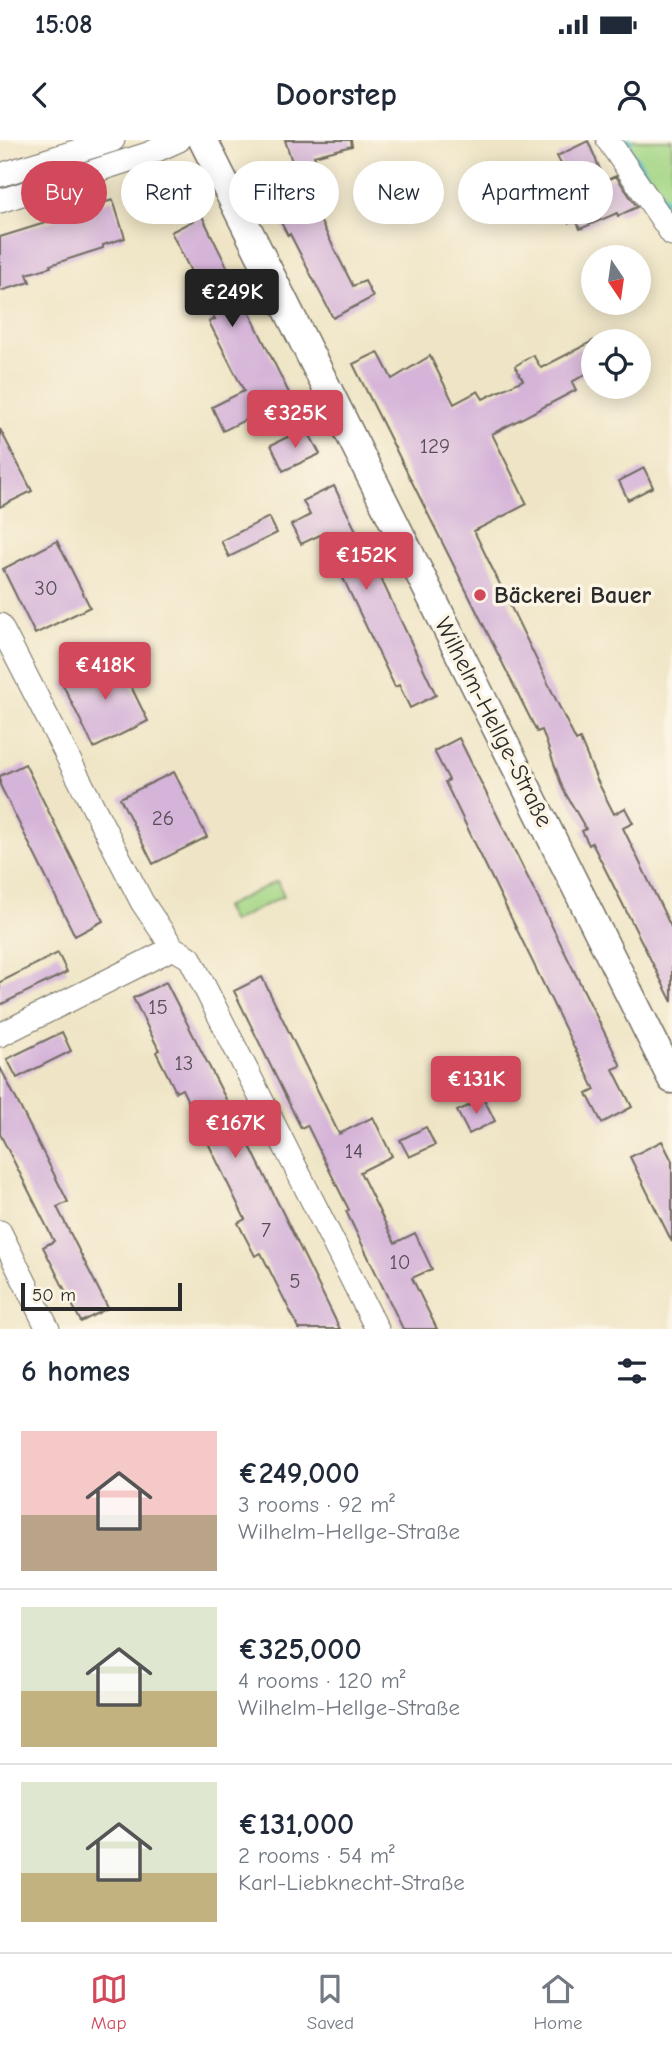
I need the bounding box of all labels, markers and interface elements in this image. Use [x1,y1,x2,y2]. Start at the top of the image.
text: 15:08 [35,10,93,40]
icon: back [21,76,59,114]
text: Doorstep [275,76,397,113]
icon: person [613,76,651,114]
chip: Buy [21,161,107,224]
chip: Rent [121,161,215,224]
chip: Filters [229,161,339,224]
chip: New [353,161,444,224]
chip: Apartment [458,161,613,224]
north arrow [581,245,651,315]
map controls [581,245,651,399]
pin: €249K [183,270,281,329]
text: €249K [201,278,263,305]
button: locate [581,329,651,399]
pin: €325K [246,390,344,450]
text: €325K [263,399,327,426]
house number: 129 [420,434,450,458]
pin: €152K [317,532,415,592]
text: €152K [335,541,397,568]
house number: 30 [34,576,58,600]
place label: Bäckerei Bauer [494,581,651,609]
marker: Bäckerei Bauer [472,587,488,603]
street label: Wilhelm-Hellge-Straße [429,612,559,832]
pin: €418K [56,643,154,702]
text: €418K [75,651,135,678]
house number: 26 [152,806,174,830]
house number: 15 [148,995,168,1019]
house number: 13 [175,1051,193,1075]
pin: €131K [427,1056,525,1116]
text: €131K [447,1065,505,1092]
pin: €167K [186,1100,284,1160]
text: €167K [205,1109,265,1136]
house number: 14 [345,1139,363,1163]
house number: 7 [261,1218,271,1242]
house number: 10 [389,1250,411,1274]
house number: 5 [289,1269,301,1293]
scale bar [21,1280,182,1312]
text: 50 m [32,1284,76,1306]
icon: filters [613,1352,651,1390]
text: 6 homes [21,1354,130,1389]
text: €249,000 [238,1456,360,1491]
icon: home [77,1459,161,1543]
text: 3 rooms · 92 m² [238,1491,395,1518]
text: Wilhelm-Hellge-Straße [238,1518,460,1545]
text: €325,000 [238,1632,362,1667]
icon: home [77,1635,161,1719]
text: 4 rooms · 120 m² [238,1667,405,1694]
text: Wilhelm-Hellge-Straße [238,1694,460,1721]
text: €131,000 [238,1807,354,1842]
icon: home [77,1810,161,1894]
text: 2 rooms · 54 m² [238,1842,395,1869]
text: Karl-Liebknecht-Straße [238,1869,465,1896]
tab: Map [90,1970,128,2034]
tab: Saved [307,1970,354,2034]
tab: Home [533,1970,582,2034]

